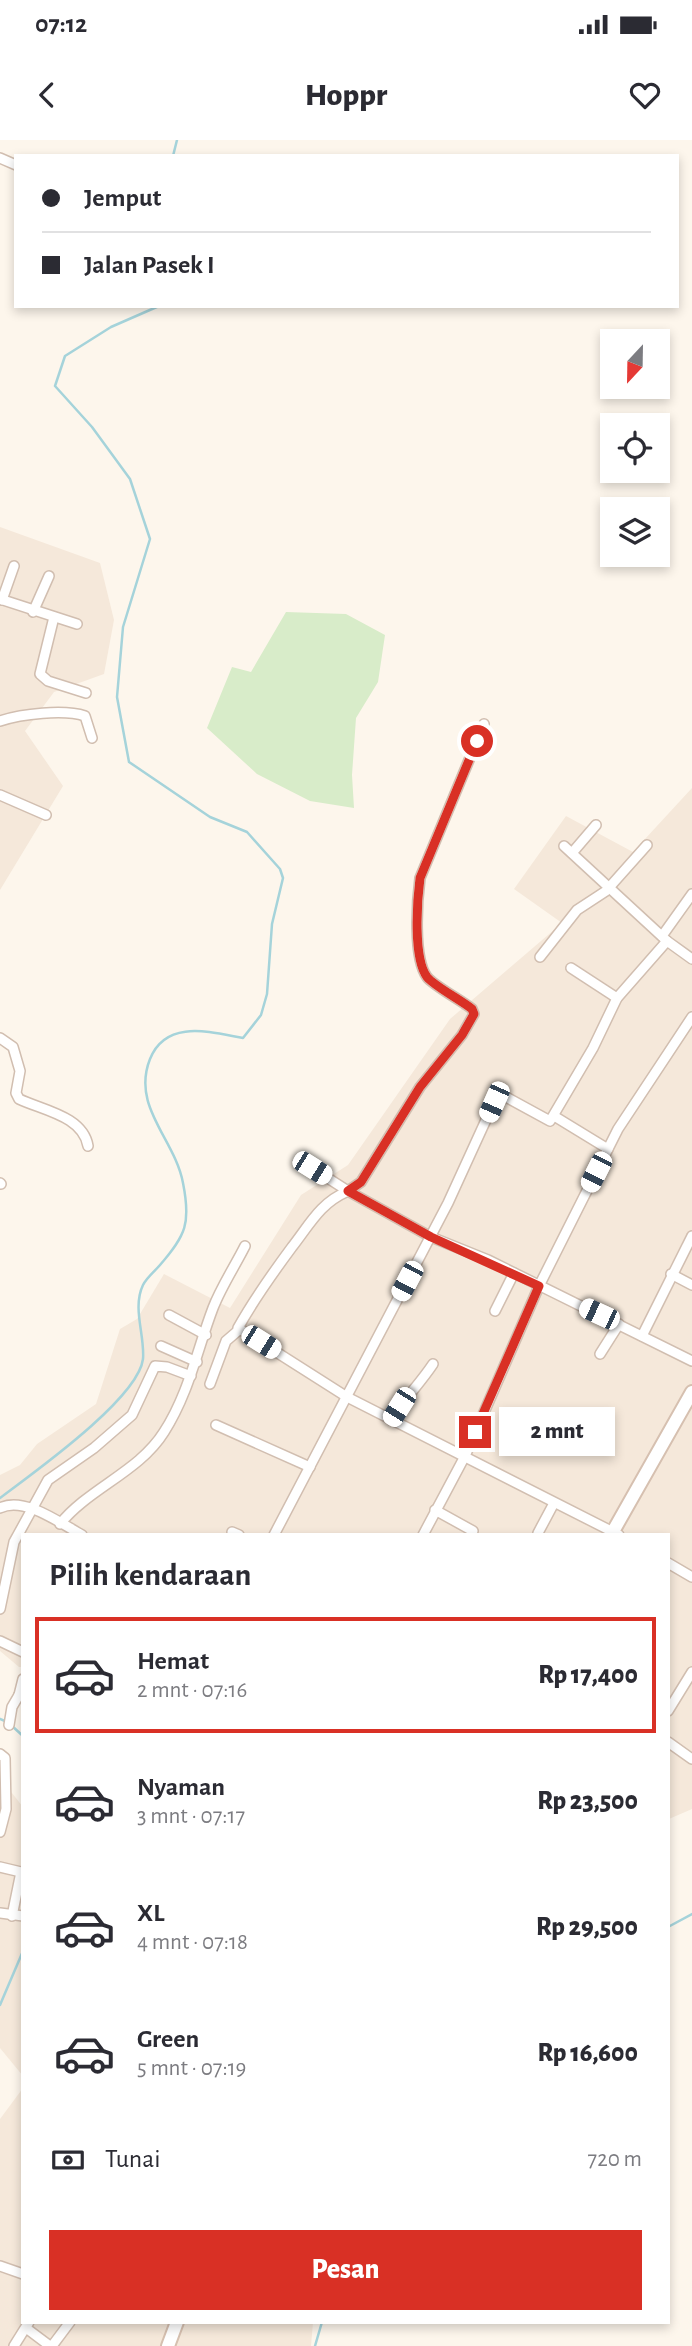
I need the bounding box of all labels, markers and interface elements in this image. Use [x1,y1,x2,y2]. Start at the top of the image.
text: 07:12 [35,11,87,37]
icon: back [28,76,66,114]
icon: heart [626,76,664,114]
text: Hoppr [305,79,387,111]
text: Jemput [84,185,161,211]
text: Jalan Pasek I [84,252,215,278]
north arrow [600,329,670,399]
map controls [600,329,670,567]
button: locate [600,413,670,483]
button: layers [600,497,670,567]
route start [461,725,493,757]
car [476,1079,513,1125]
car [289,1148,336,1188]
car [578,1149,615,1195]
car [388,1258,427,1304]
car [576,1296,623,1332]
car [238,1322,285,1362]
car [379,1384,420,1430]
callout: 2 mnt [500,1408,615,1456]
route end [459,1416,491,1448]
text: 2 mnt [530,1420,584,1443]
text: Pilih kendaraan [49,1559,251,1591]
icon: car [53,1644,116,1707]
text: Hemat [137,1648,209,1674]
text: Rp 17,400 [538,1662,638,1688]
text: 2 mnt · 07:16 [137,1679,247,1702]
icon: car [53,1770,116,1833]
text: Nyaman [137,1774,225,1800]
text: Rp 23,500 [537,1788,638,1814]
text: 3 mnt · 07:17 [137,1805,245,1828]
icon: car [53,1896,116,1959]
text: XL [137,1900,164,1926]
text: Rp 29,500 [536,1914,638,1940]
text: 4 mnt · 07:18 [137,1931,248,1954]
icon: car [53,2022,116,2085]
text: Green [137,2026,199,2052]
text: Rp 16,600 [538,2040,638,2066]
text: 5 mnt · 07:19 [137,2057,246,2080]
icon: cash [49,2141,87,2179]
text: Tunai [105,2146,161,2172]
text: 720 m [588,2148,642,2171]
button: Pesan [49,2230,642,2310]

